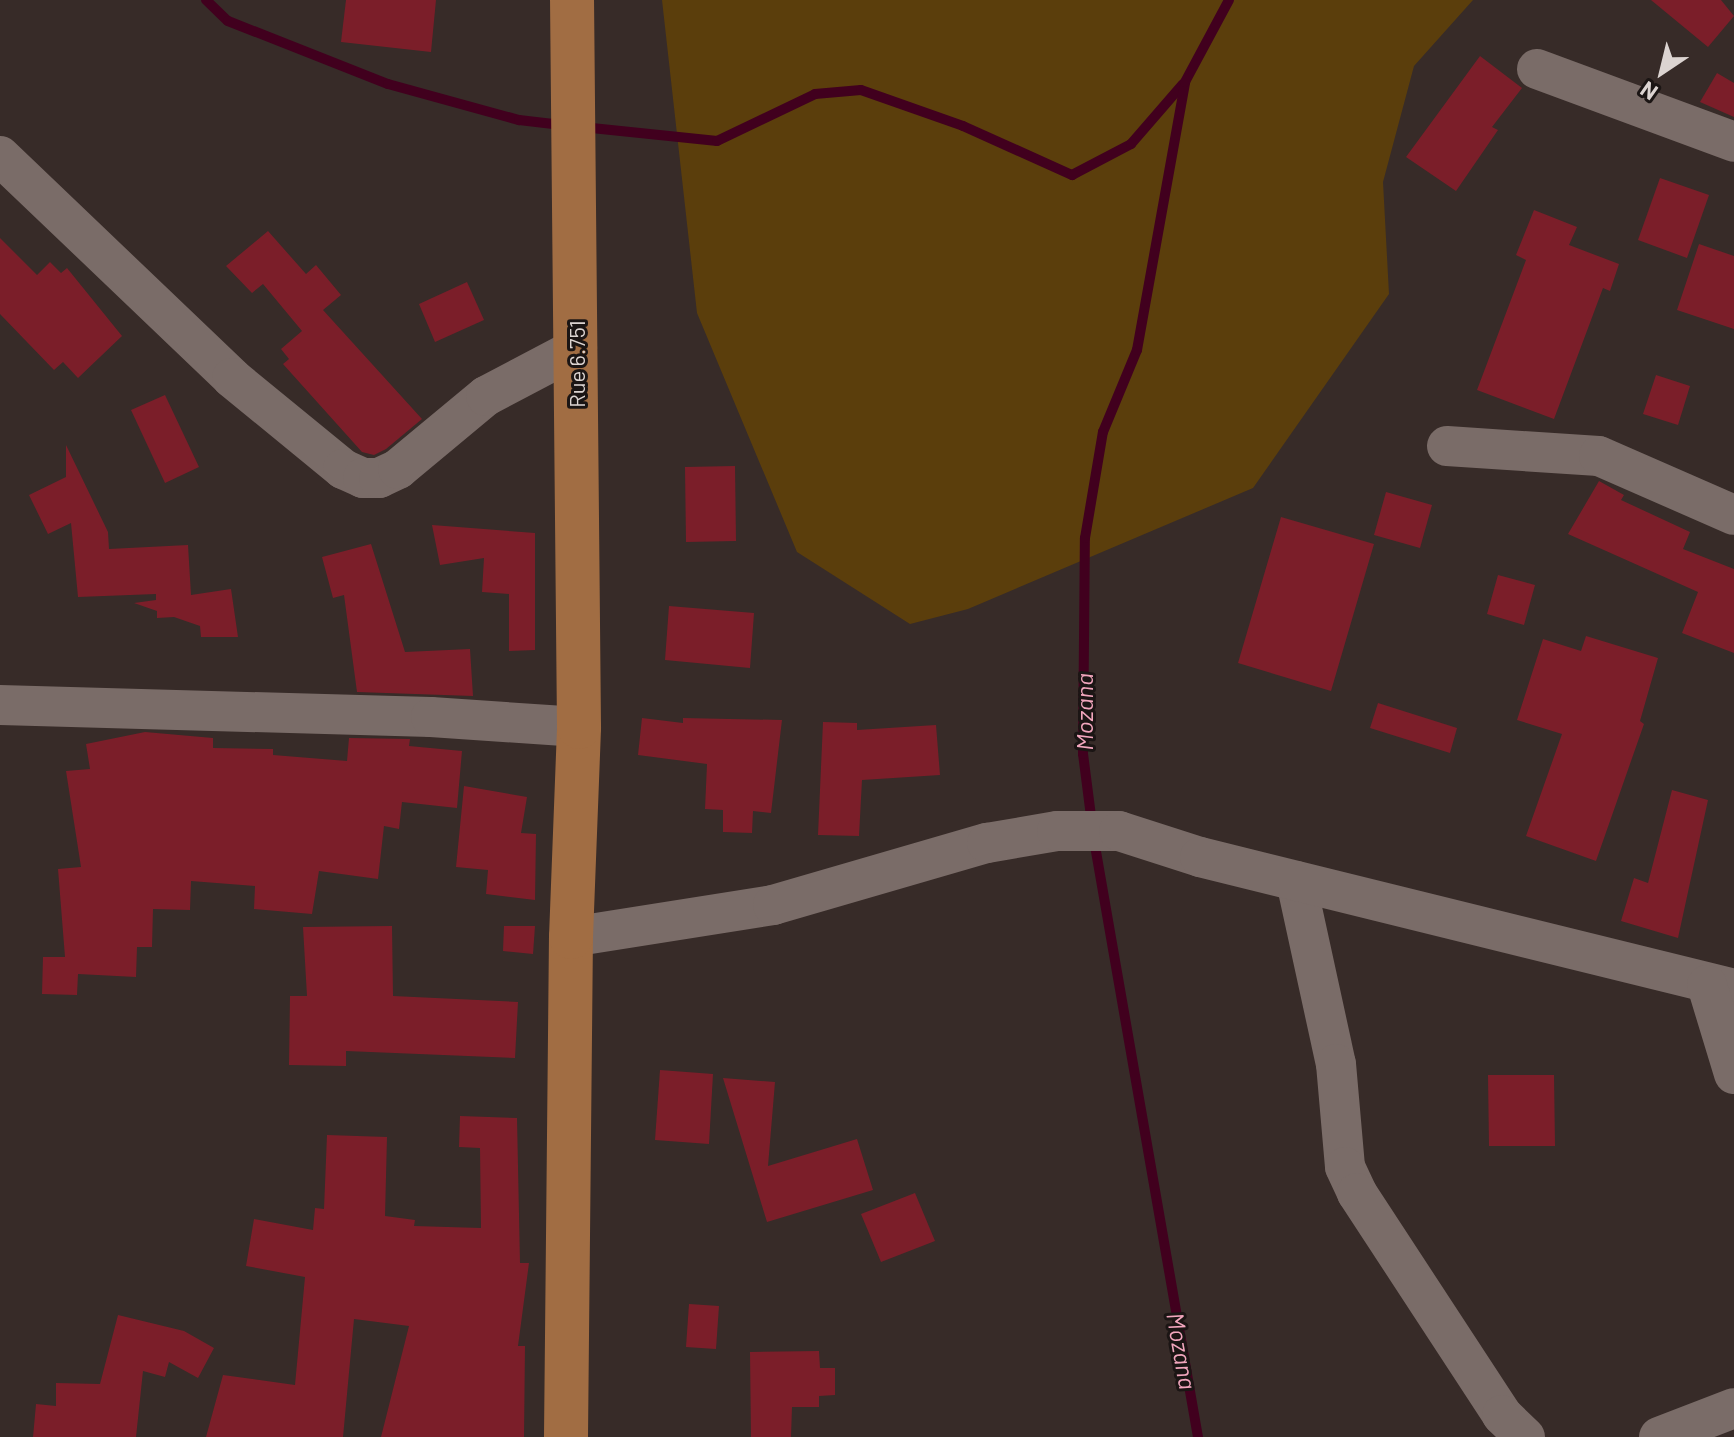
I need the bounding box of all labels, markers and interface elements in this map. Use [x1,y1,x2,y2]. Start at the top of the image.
north arrow [1622,32,1702,112]
text: N [1635,77,1662,107]
street label: Rue 6.751 [564,320,590,408]
water label: Mozana [1070,673,1098,751]
water label: Mozana [1161,1310,1203,1392]

